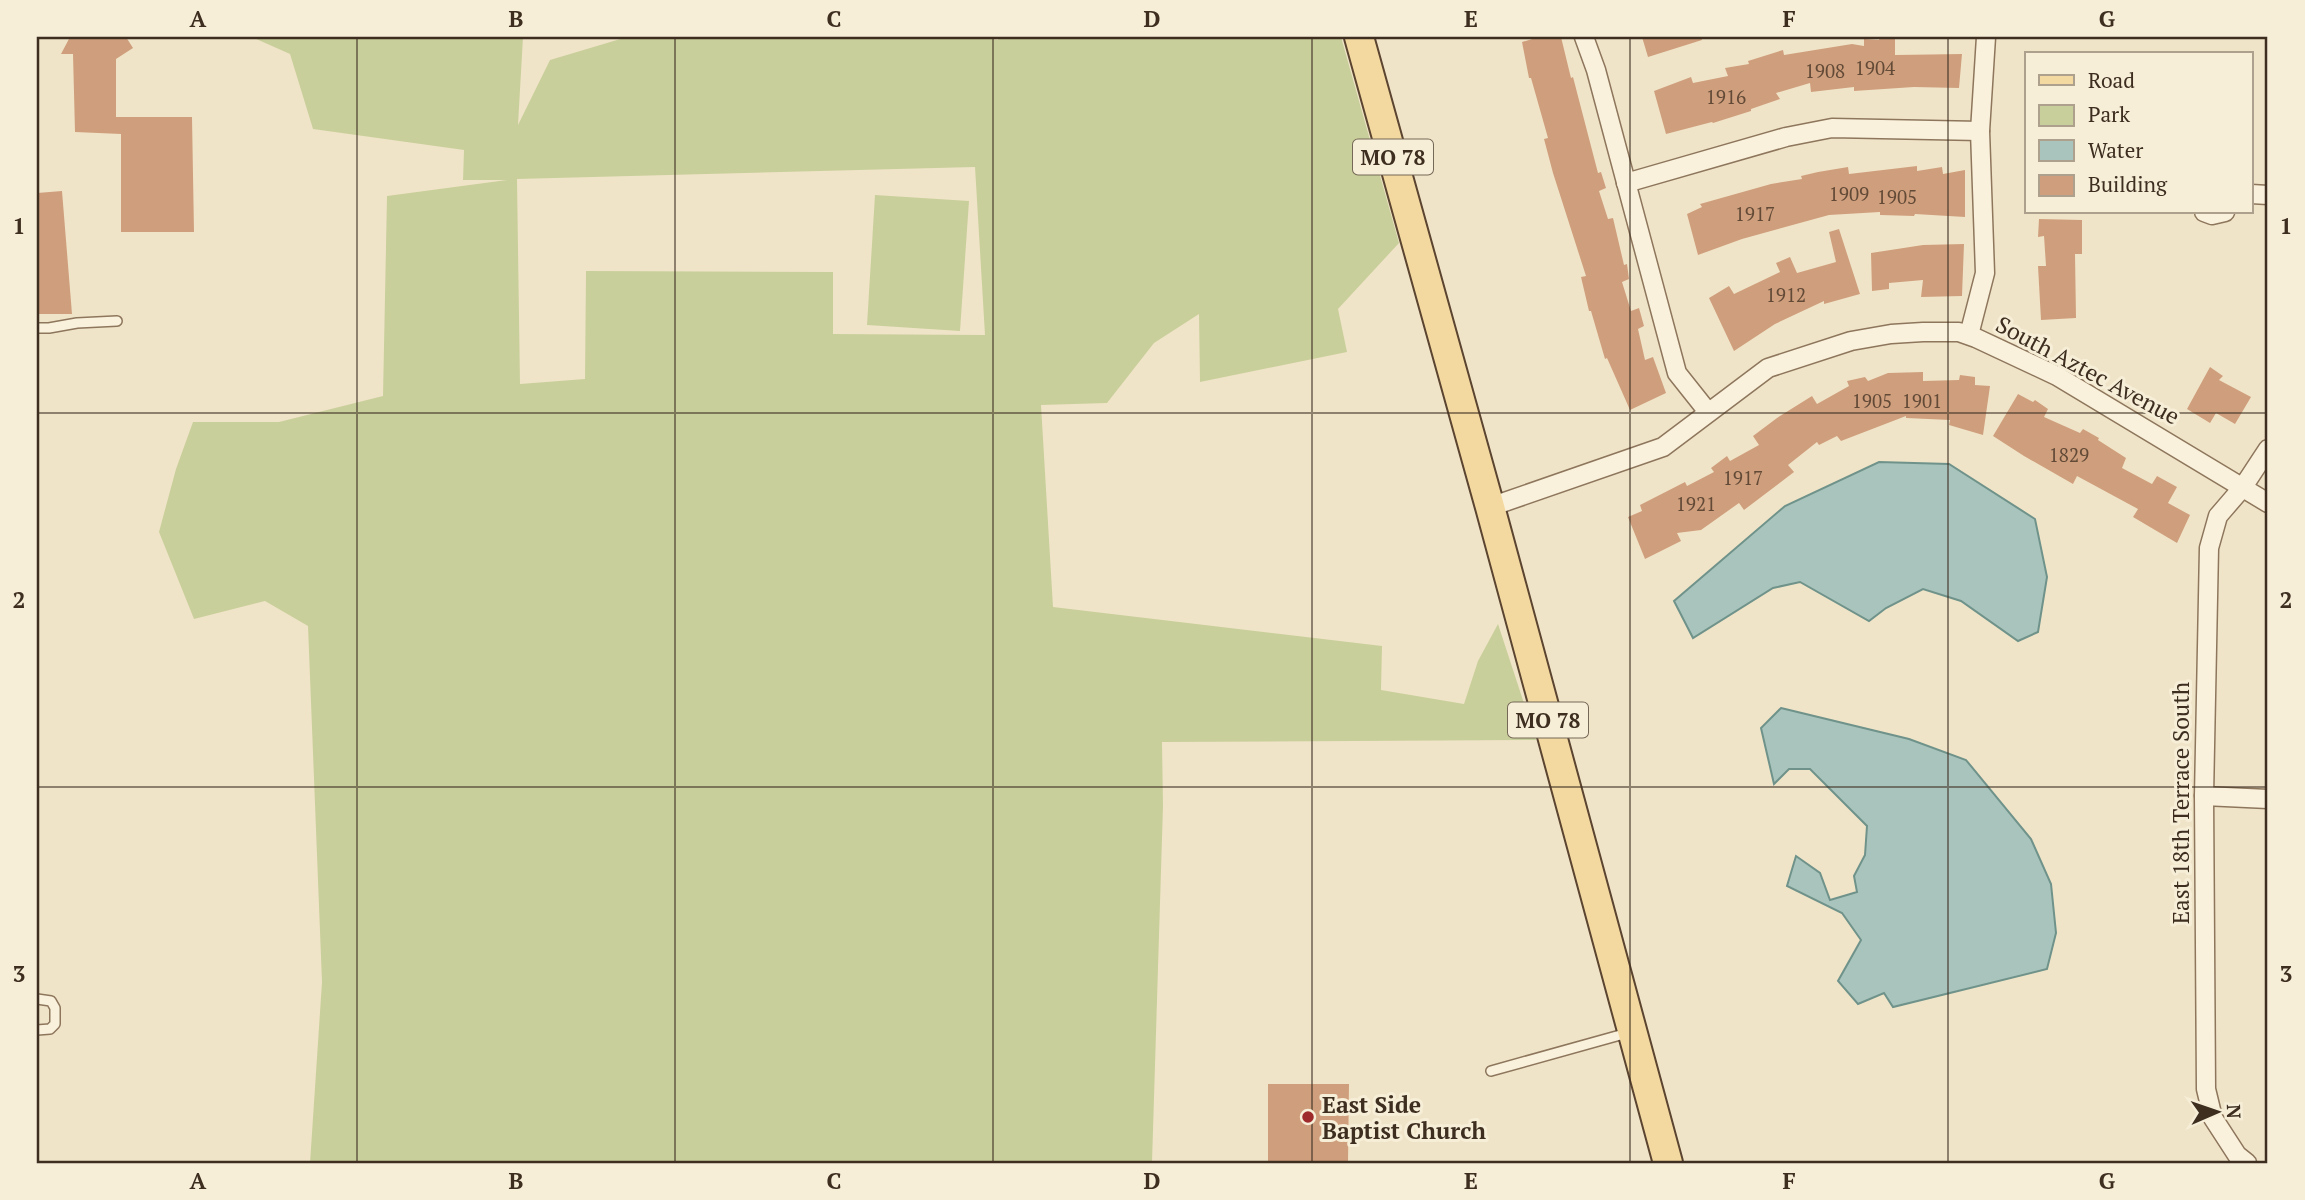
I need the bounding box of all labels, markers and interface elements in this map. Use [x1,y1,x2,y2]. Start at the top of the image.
text: A [190,3,207,34]
text: B [509,3,524,34]
text: C [827,3,842,34]
text: D [1144,3,1161,34]
text: E [1464,3,1478,34]
text: F [1782,3,1796,34]
text: G [2099,3,2116,34]
legend [2025,52,2252,214]
house number: 1904 [1855,55,1896,80]
house number: 1908 [1805,58,1845,83]
text: Road [2088,66,2135,94]
house number: 1916 [1706,84,1746,109]
text: Park [2088,100,2130,128]
text: Water [2088,136,2143,164]
road number: MO 78 [1353,140,1433,174]
text: Building [2088,170,2168,198]
house number: 1909 [1829,181,1869,206]
house number: 1905 [1877,184,1917,209]
house number: 1917 [1735,201,1775,226]
text: 1 [13,210,26,241]
text: 1 [2280,210,2293,241]
house number: 1912 [1766,282,1806,307]
street label: South Aztec Avenue [1991,309,2185,431]
house number: 1905 [1852,388,1892,413]
house number: 1901 [1902,388,1942,413]
house number: 1829 [2049,442,2089,467]
house number: 1917 [1723,465,1763,490]
house number: 1921 [1676,491,1716,516]
text: 2 [13,584,26,615]
text: 2 [2280,584,2293,615]
street label: East 18th Terrace South [2165,681,2196,924]
road number: MO 78 [1508,702,1588,738]
text: 3 [13,958,26,989]
text: 3 [2280,958,2293,989]
north arrow [2182,1078,2252,1148]
place label: East Side Baptist Church [1322,1089,1486,1146]
text: N [2222,1104,2247,1120]
marker: East Side Baptist Church [1300,1109,1316,1125]
text: A [190,1165,207,1196]
text: B [509,1165,524,1196]
text: C [827,1165,842,1196]
text: D [1144,1165,1161,1196]
text: E [1464,1165,1478,1196]
text: F [1782,1165,1796,1196]
text: G [2099,1165,2116,1196]

